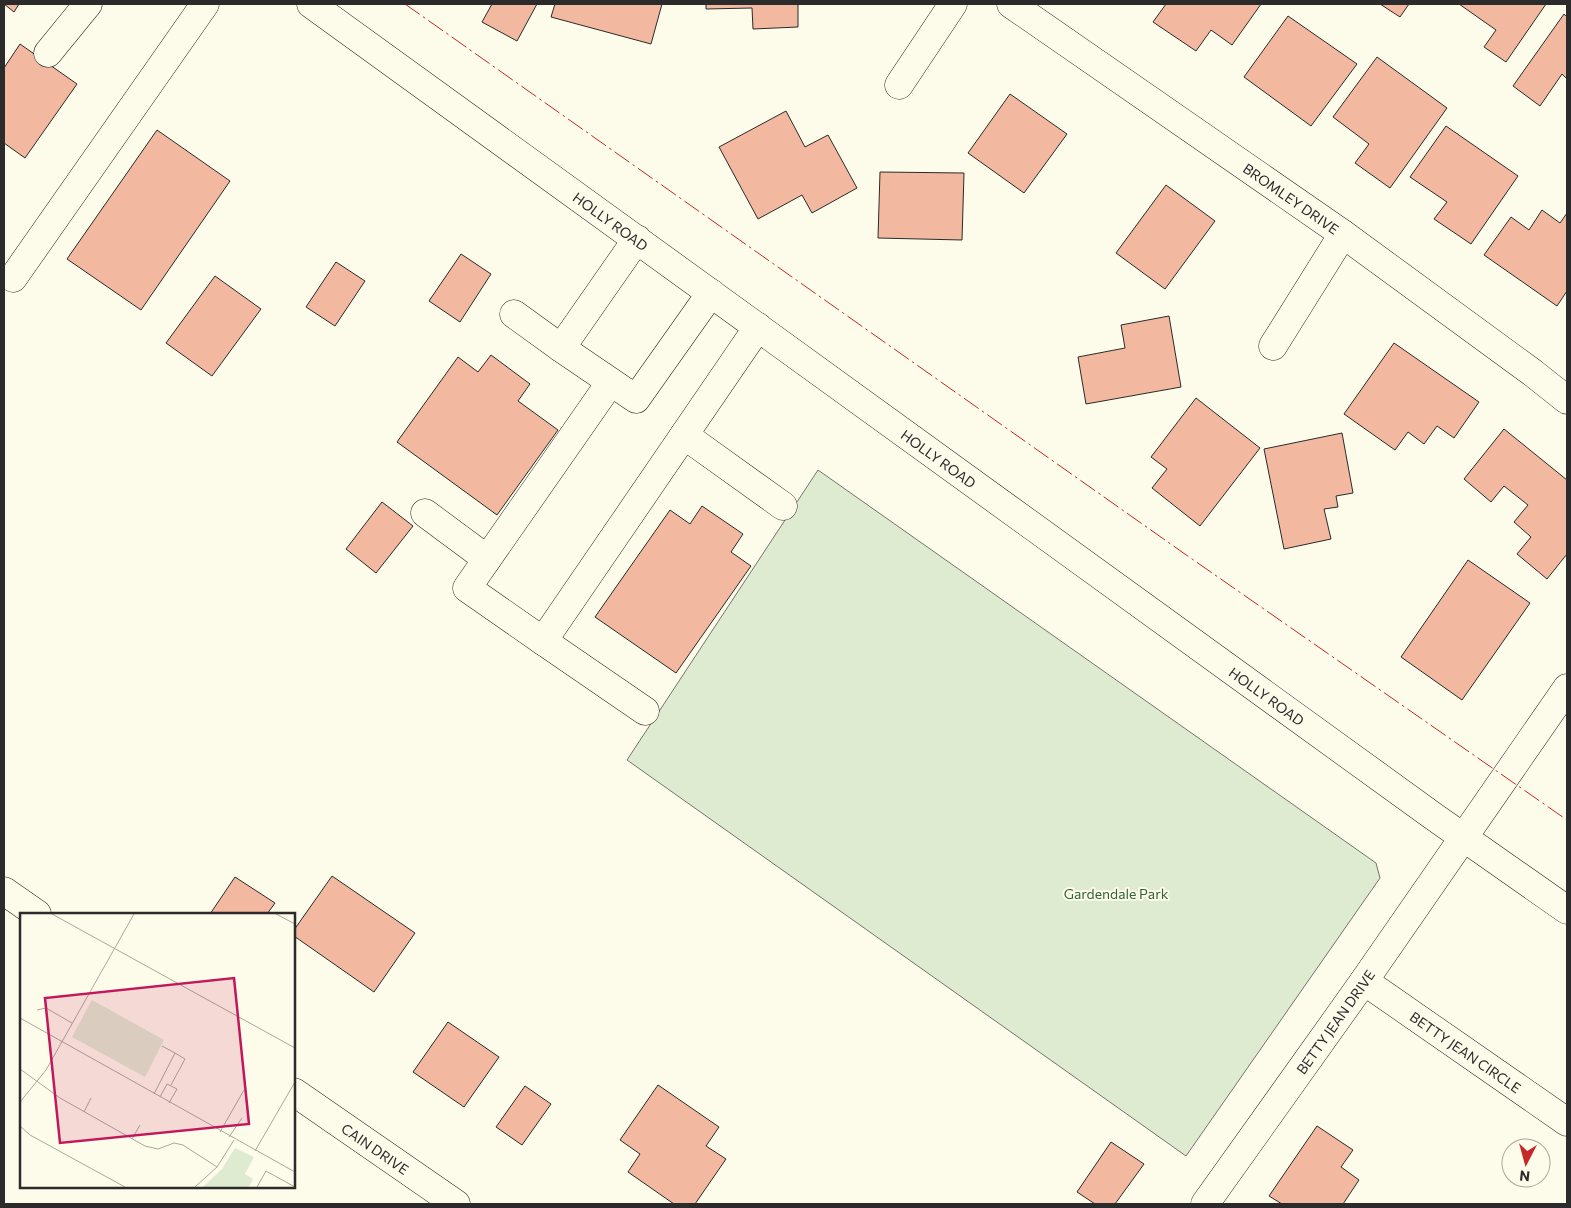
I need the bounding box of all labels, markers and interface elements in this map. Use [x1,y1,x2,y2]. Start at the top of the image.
street label: BROMLEY DRIVE [1240,159,1342,237]
street label: HOLLY ROAD [570,188,652,254]
street label: HOLLY ROAD [898,426,980,491]
street label: HOLLY ROAD [1226,663,1308,729]
park label: Gardendale Park [1064,885,1169,902]
inset map [20,913,295,1188]
street label: BETTY JEAN DRIVE [1292,966,1378,1077]
street label: BETTY JEAN CIRCLE [1407,1007,1525,1096]
street label: CAIN DRIVE [339,1119,412,1177]
north arrow [1501,1138,1551,1188]
text: N [1518,1167,1531,1185]

